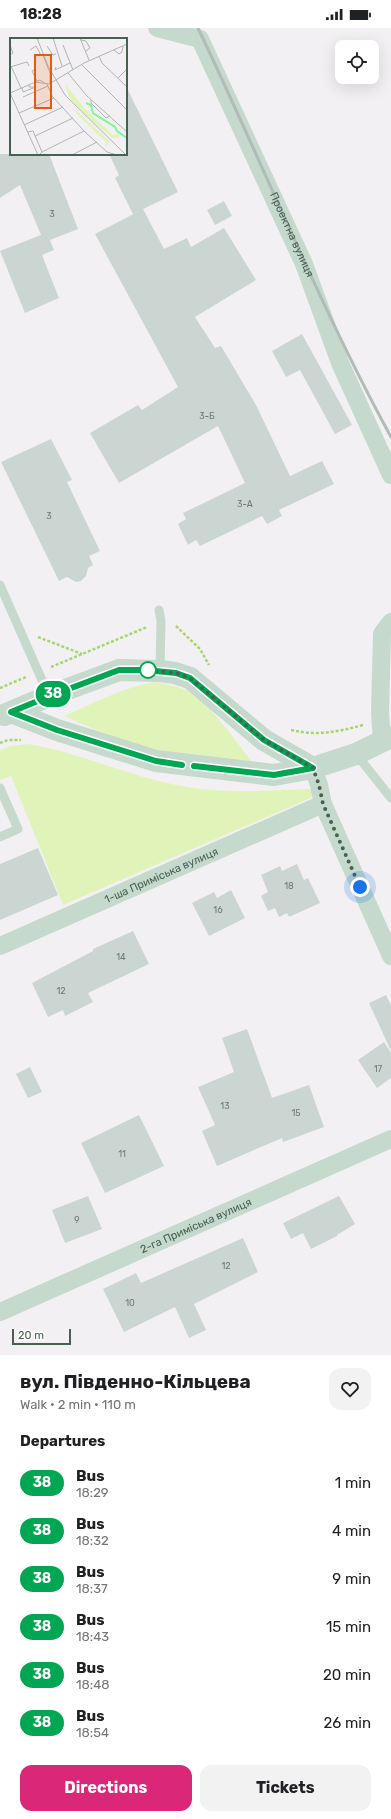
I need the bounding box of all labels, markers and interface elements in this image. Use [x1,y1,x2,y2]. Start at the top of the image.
text: 18:28 [20,5,62,23]
inset map [10,38,127,155]
map controls [335,40,379,84]
button: locate [335,40,379,84]
street label: Проектна вулиця [267,190,317,279]
house number: 3 [49,209,55,219]
house number: 3-Б [199,411,215,421]
house number: 3-А [237,499,253,509]
house number: 3 [46,511,52,521]
unlabelled marker [139,661,157,679]
line badge: 38 [35,681,71,707]
text: 38 [44,685,62,702]
street label: 1-ша Приміська вулиця [102,844,220,906]
your location [350,877,370,897]
house number: 18 [284,881,294,891]
house number: 16 [213,905,223,915]
house number: 14 [116,952,126,962]
house number: 12 [56,986,66,996]
house number: 17 [374,1064,383,1074]
house number: 13 [220,1101,230,1111]
house number: 15 [291,1108,301,1118]
house number: 11 [118,1149,126,1159]
street label: 2-га Приміська вулиця [138,1195,253,1256]
house number: 9 [74,1215,80,1225]
house number: 12 [221,1261,231,1271]
house number: 10 [125,1298,135,1308]
scale bar [12,1327,71,1346]
text: 20 m [18,1329,44,1342]
button: heart [329,1368,371,1410]
text: вул. Південно-Кільцева [20,1370,251,1393]
text: Walk · 2 min · 110 m [20,1397,136,1412]
text: Departures [20,1432,105,1450]
text: Bus [76,1467,104,1485]
text: 38 [33,1474,51,1491]
text: 1 min [335,1474,371,1492]
text: 18:29 [76,1485,109,1500]
text: Bus [76,1515,104,1533]
text: 38 [33,1522,51,1539]
text: 4 min [332,1522,371,1540]
text: 18:32 [76,1533,109,1548]
text: Bus [76,1563,104,1581]
text: 38 [33,1570,51,1587]
text: 9 min [332,1570,371,1588]
text: 18:37 [76,1581,108,1596]
text: Bus [76,1611,104,1629]
text: 38 [33,1618,51,1635]
text: 15 min [326,1618,371,1636]
text: 18:43 [76,1629,109,1644]
text: Bus [76,1659,104,1677]
text: 38 [33,1666,51,1683]
text: 20 min [323,1666,371,1684]
text: 18:48 [76,1677,110,1692]
text: Bus [76,1707,104,1725]
text: 38 [33,1714,51,1731]
text: 26 min [323,1714,371,1732]
text: 18:54 [76,1725,109,1740]
button: Directions [20,1765,192,1811]
button: Tickets [200,1765,371,1811]

